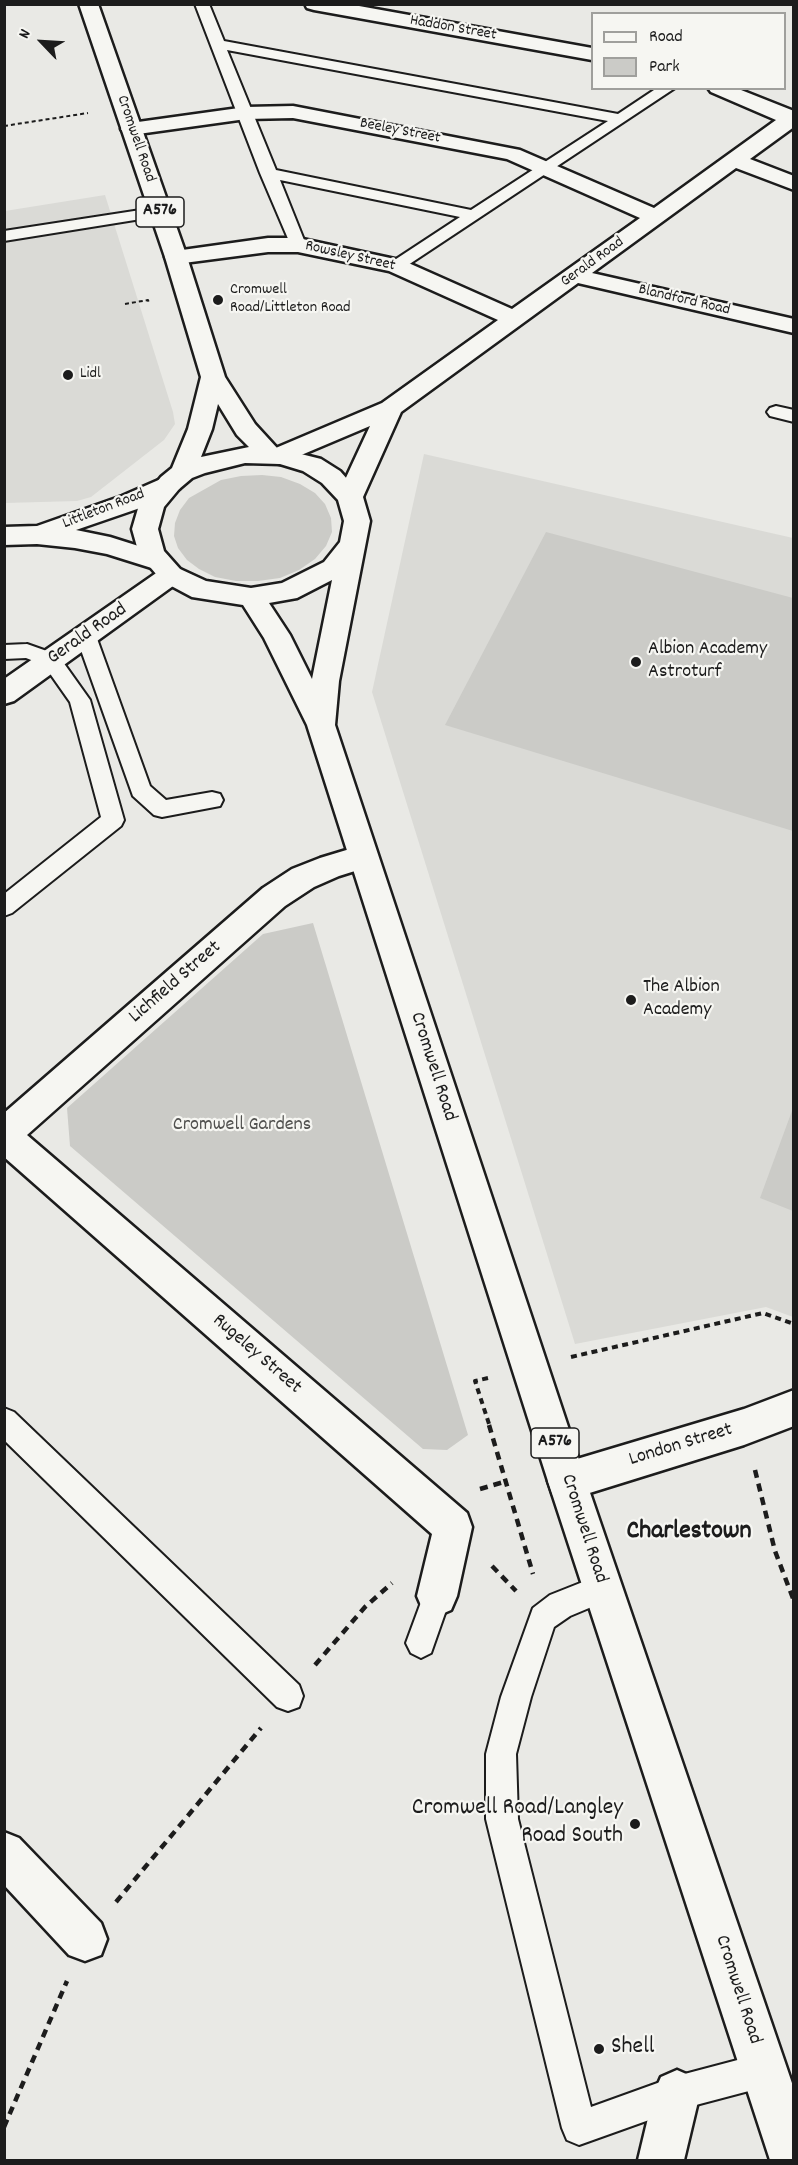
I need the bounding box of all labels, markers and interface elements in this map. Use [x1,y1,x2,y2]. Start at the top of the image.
north arrow [12,12,72,72]
street label: Haddon Street [408,12,498,46]
legend [591,12,786,90]
text: Road [649,25,683,50]
text: N [13,26,37,43]
text: Park [649,55,680,80]
street label: Cromwell Road [111,93,159,185]
street label: Beeley Street [358,115,442,149]
road number: A576 [136,197,184,227]
street label: Gerald Road [558,234,628,292]
street label: Rowsley Street [303,237,397,277]
place label: Cromwell Road/Littleton Road [230,281,351,319]
street label: Blandford Road [636,281,732,321]
marker: Cromwell Road/Littleton Road [211,293,225,307]
place label: Lidl [80,365,101,385]
marker: Lidl [61,368,75,382]
street label: Littleton Road [60,486,148,534]
street label: Gerald Road [44,599,132,671]
place label: Albion Academy Astroturf [648,638,767,685]
marker: Albion Academy Astroturf [629,655,643,669]
street label: Lichfield Street [125,936,227,1030]
place label: The Albion Academy [643,976,720,1023]
marker: The Albion Academy [624,993,638,1007]
street label: Cromwell Road [403,1010,461,1124]
park label: Cromwell Gardens [173,1114,311,1138]
street label: Rugeley Street [206,1310,306,1400]
street label: London Street [626,1419,736,1473]
road number: A576 [531,1428,579,1458]
street label: Cromwell Road [554,1472,612,1586]
district label: Charlestown [626,1517,752,1549]
place label: Cromwell Road/Langley Road South [412,1796,623,1852]
marker: Cromwell Road/Langley Road South [628,1817,642,1831]
street label: Cromwell Road [708,1933,766,2047]
place label: Shell [611,2035,655,2063]
marker: Shell [592,2042,606,2056]

